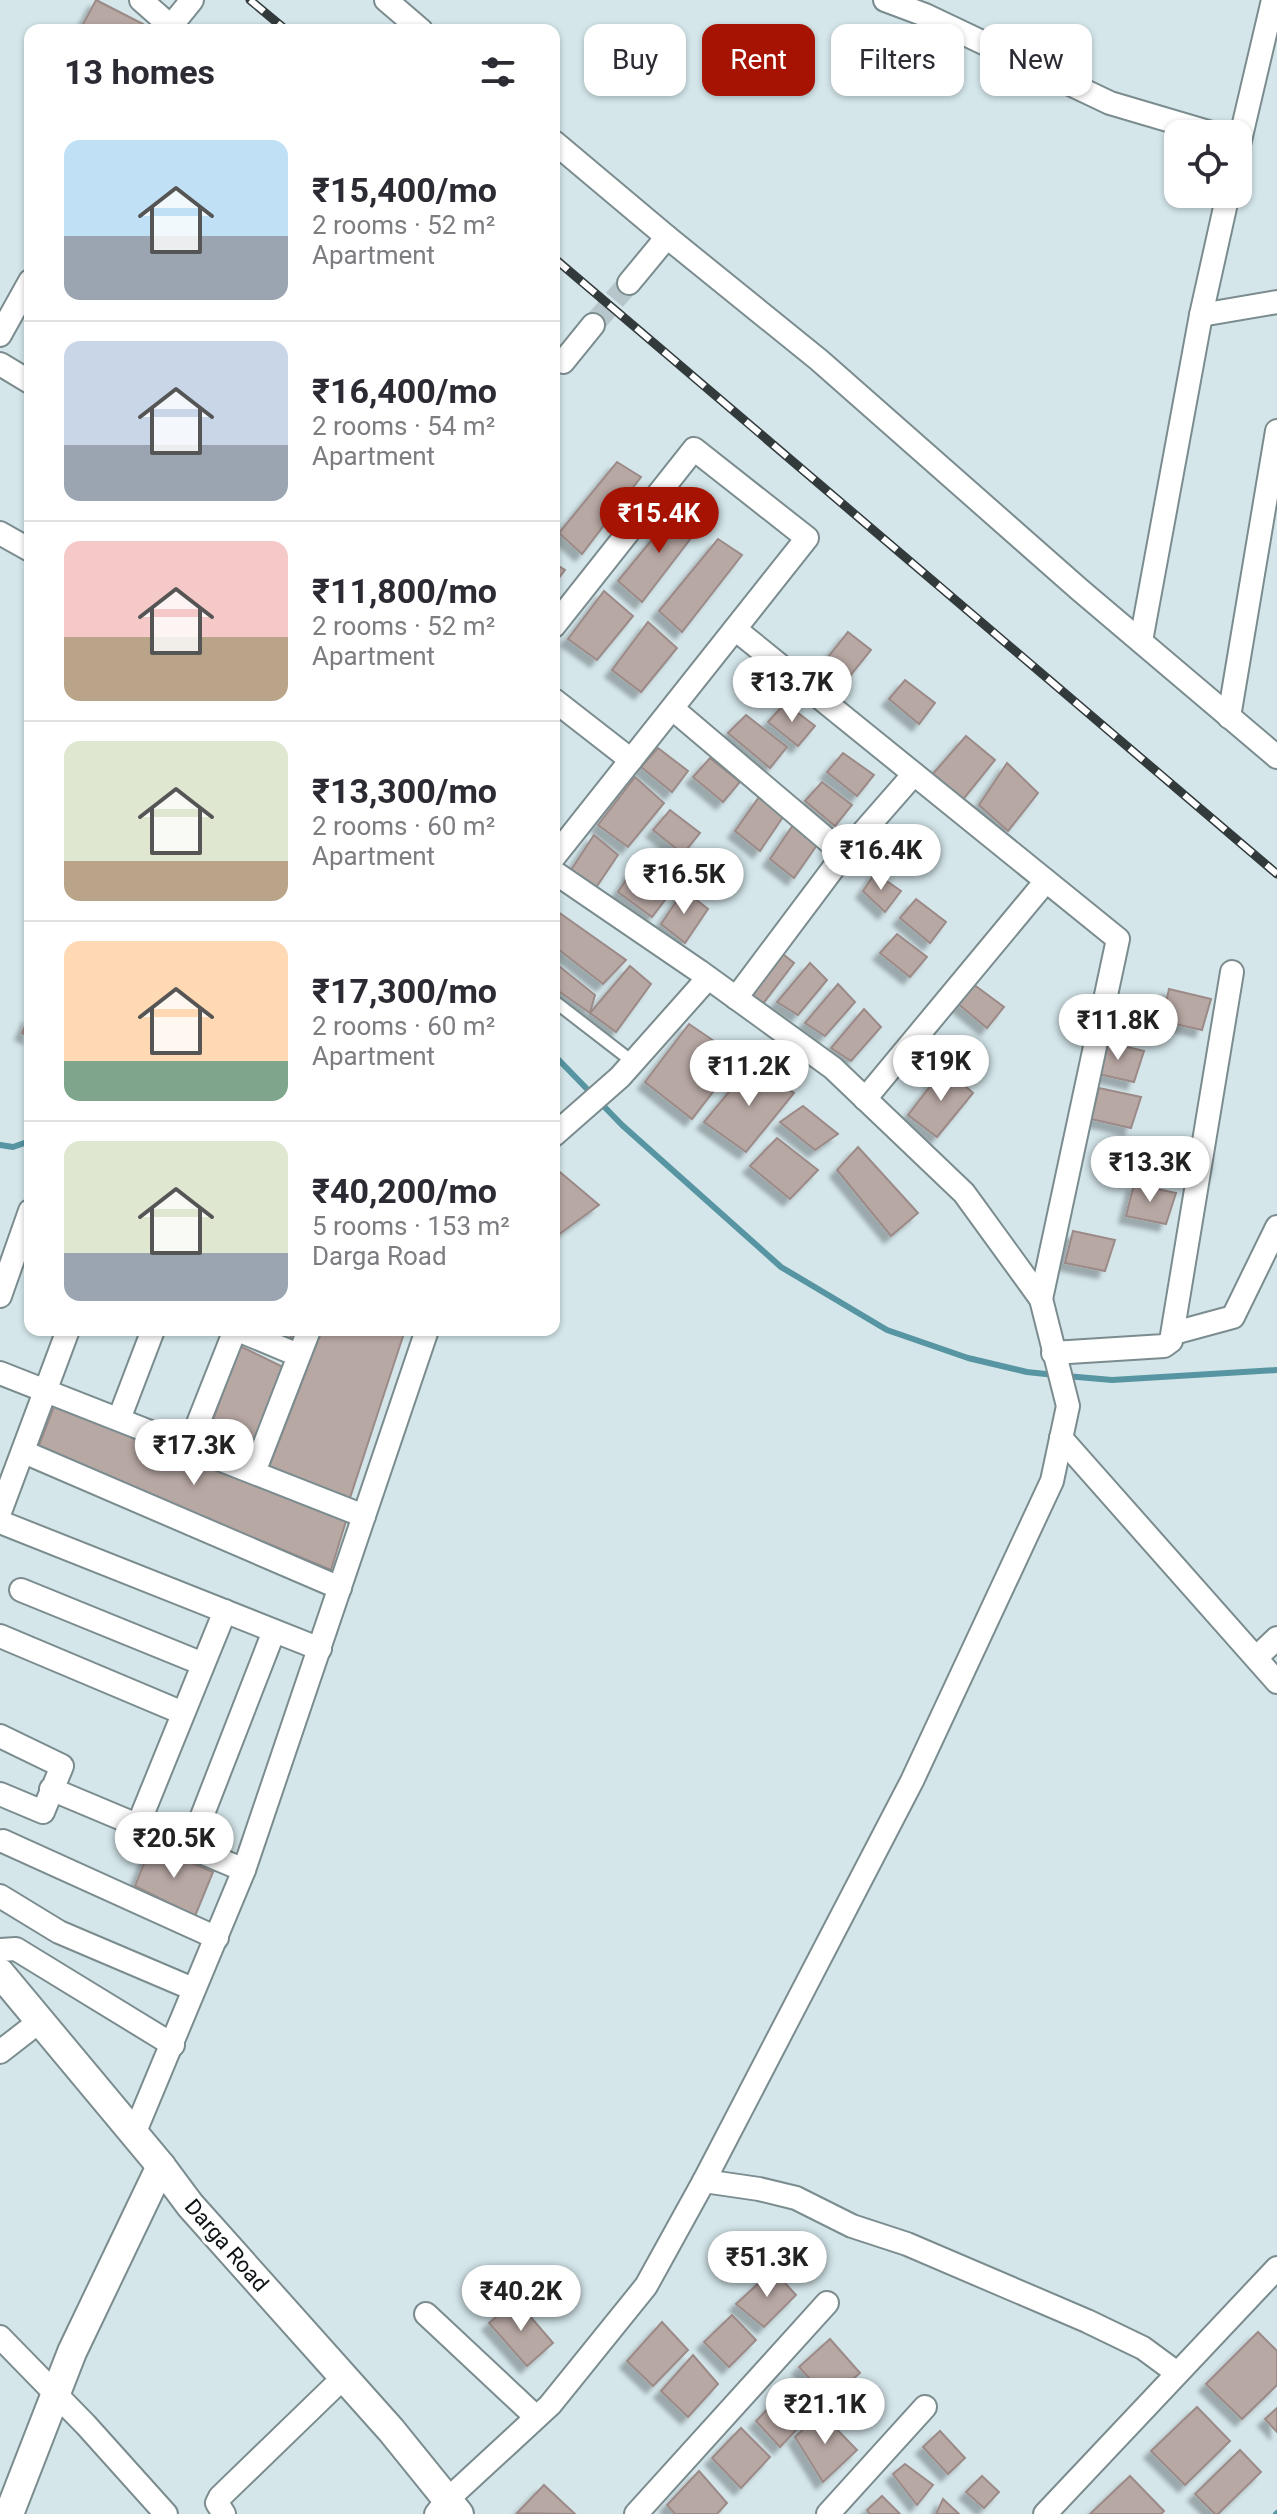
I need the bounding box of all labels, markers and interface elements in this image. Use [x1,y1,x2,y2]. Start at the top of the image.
chip: Buy [584,24,686,96]
chip: Rent [702,24,815,96]
chip: Filters [831,24,964,96]
chip: New [980,24,1092,96]
icon: filters [476,50,520,94]
text: 13 homes [64,52,215,92]
map controls [1164,120,1252,208]
button: locate [1164,120,1252,208]
text: ₹15,400/mo [312,170,497,210]
icon: home [128,172,224,268]
text: 2 rooms · 52 m² [312,210,495,240]
text: Apartment [312,240,435,270]
text: ₹16,400/mo [312,371,497,411]
icon: home [128,373,224,469]
text: 2 rooms · 54 m² [312,411,495,441]
text: Apartment [312,441,435,471]
pin: ₹15.4K [594,487,724,555]
text: ₹15.4K [618,498,700,528]
text: ₹11,800/mo [312,571,497,611]
icon: home [128,573,224,669]
text: 2 rooms · 52 m² [312,611,495,641]
text: Apartment [312,641,435,671]
pin: ₹13.7K [727,656,857,724]
text: ₹13.7K [751,667,833,697]
text: ₹13,300/mo [312,771,497,811]
icon: home [128,773,224,869]
text: 2 rooms · 60 m² [312,811,495,841]
pin: ₹16.4K [816,824,946,892]
text: ₹16.4K [840,835,922,865]
text: Apartment [312,841,435,871]
pin: ₹16.5K [619,848,749,916]
text: ₹16.5K [643,859,725,889]
text: ₹17,300/mo [312,971,497,1011]
icon: home [128,973,224,1069]
pin: ₹11.8K [1053,994,1183,1062]
text: ₹11.8K [1077,1005,1159,1035]
text: 2 rooms · 60 m² [312,1011,495,1041]
pin: ₹19K [894,1035,988,1103]
pin: ₹11.2K [684,1040,814,1108]
text: Apartment [312,1041,435,1071]
text: ₹19K [911,1046,971,1076]
text: ₹11.2K [708,1051,790,1081]
pin: ₹13.3K [1085,1136,1215,1204]
text: ₹13.3K [1109,1147,1191,1177]
text: ₹40,200/mo [312,1171,497,1211]
icon: home [128,1173,224,1269]
text: 5 rooms · 153 m² [312,1211,510,1241]
text: Darga Road [312,1241,447,1271]
pin: ₹17.3K [129,1419,259,1487]
text: ₹17.3K [153,1430,235,1460]
pin: ₹20.5K [109,1812,239,1880]
text: ₹20.5K [133,1823,215,1853]
street label: Darga Road [180,2194,273,2297]
pin: ₹51.3K [702,2231,832,2299]
text: ₹51.3K [726,2242,808,2272]
pin: ₹40.2K [456,2265,586,2333]
text: ₹40.2K [480,2276,562,2306]
pin: ₹21.1K [760,2378,890,2446]
text: ₹21.1K [784,2389,866,2419]

